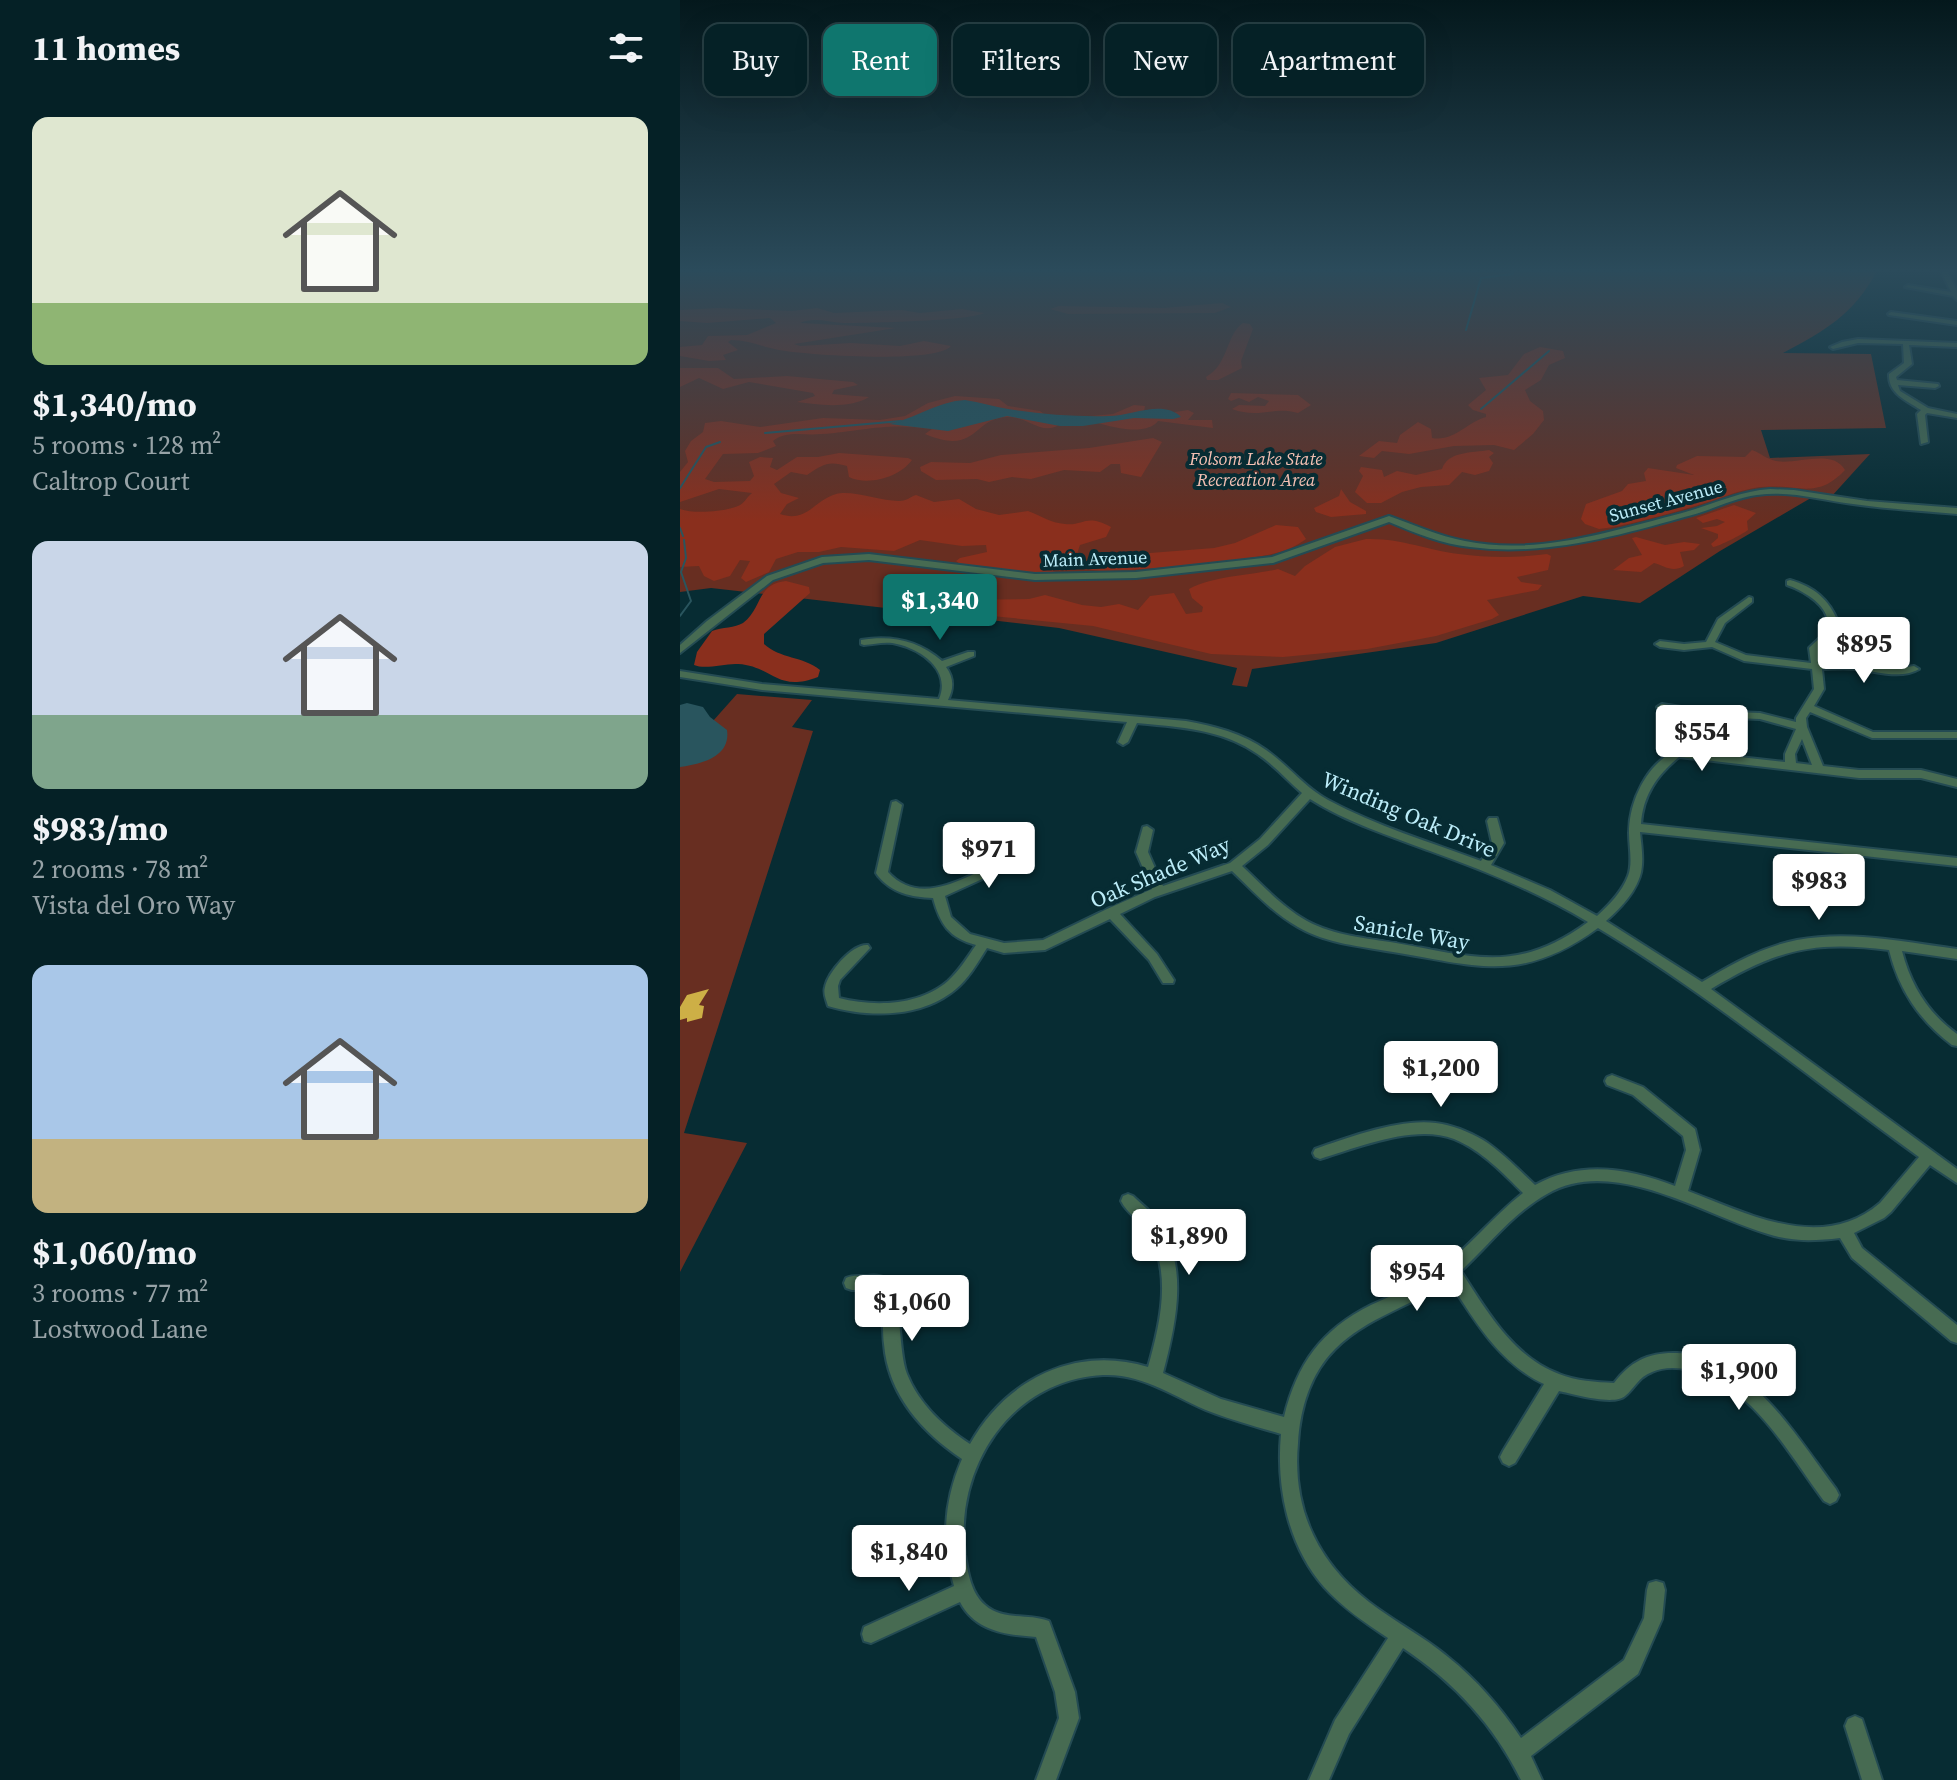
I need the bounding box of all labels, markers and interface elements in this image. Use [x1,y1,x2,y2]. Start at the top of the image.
chip: Buy [704,24,807,96]
chip: Rent [823,24,937,96]
chip: Filters [953,24,1089,96]
chip: New [1105,24,1217,96]
chip: Apartment [1233,24,1424,96]
text: 11 homes [32,25,180,71]
icon: filters [604,26,648,70]
icon: home [268,169,412,313]
text: $1,340/mo [32,381,197,427]
text: 5 rooms · 128 m² [32,427,221,463]
park label: Folsom Lake State Recreation Area [1188,446,1323,492]
text: Caltrop Court [32,463,189,499]
street label: Sunset Avenue [1606,473,1725,528]
street label: Main Avenue [1042,544,1148,573]
pin: $1,340 [875,574,1005,642]
text: $1,340 [901,582,979,618]
icon: home [268,593,412,737]
pin: $895 [1817,617,1911,685]
text: $895 [1836,625,1892,661]
pin: $554 [1655,705,1749,773]
text: $554 [1674,713,1730,749]
street label: Winding Oak Drive [1317,764,1501,864]
text: $983/mo [32,805,168,851]
pin: $971 [942,822,1036,890]
street label: Oak Shade Way [1085,829,1235,915]
text: $971 [961,830,1017,866]
text: 2 rooms · 78 m² [32,851,208,887]
pin: $983 [1772,854,1866,922]
text: $983 [1791,862,1847,898]
text: Vista del Oro Way [32,887,235,923]
street label: Sanicle Way [1352,907,1473,957]
icon: home [268,1017,412,1161]
pin: $1,200 [1376,1041,1506,1109]
text: $1,200 [1402,1049,1480,1085]
pin: $1,890 [1124,1209,1254,1277]
text: $1,890 [1150,1217,1228,1253]
text: $1,060/mo [32,1229,197,1275]
pin: $954 [1370,1245,1464,1313]
text: $954 [1389,1253,1445,1289]
text: 3 rooms · 77 m² [32,1275,208,1311]
pin: $1,060 [847,1275,977,1343]
text: $1,060 [873,1283,951,1319]
text: Lostwood Lane [32,1311,208,1347]
pin: $1,900 [1674,1344,1804,1412]
text: $1,900 [1700,1352,1778,1388]
pin: $1,840 [844,1525,974,1593]
text: $1,840 [870,1533,948,1569]

